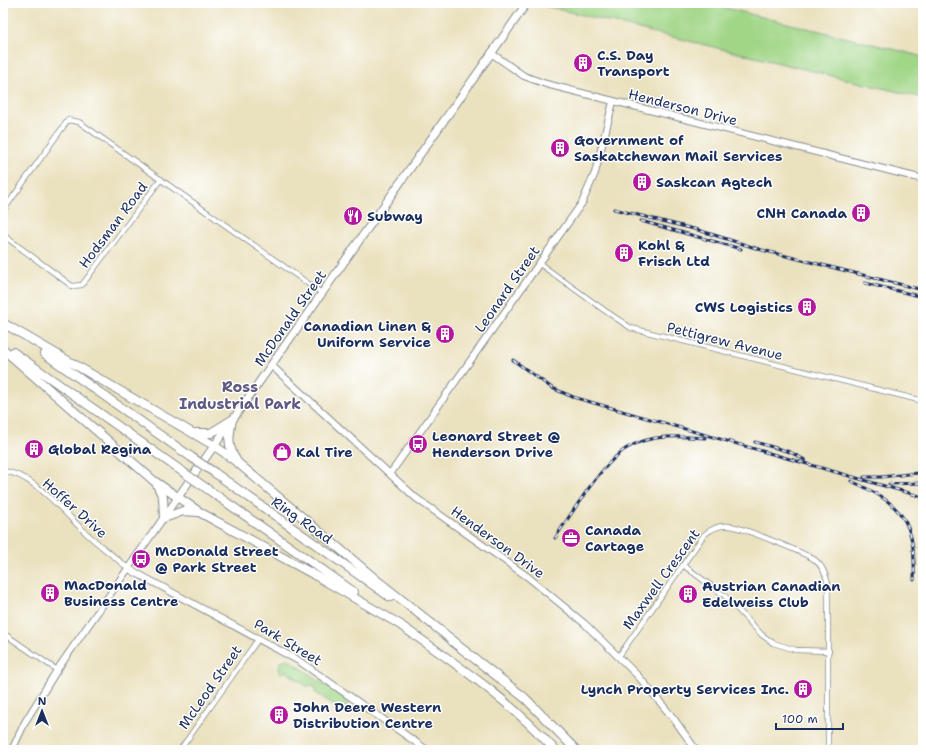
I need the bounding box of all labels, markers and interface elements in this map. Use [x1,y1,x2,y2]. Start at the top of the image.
place label: C.S. Day Transport [597,46,670,80]
building icon: C.S. Day Transport [572,52,594,74]
street label: Henderson Drive [627,85,739,129]
place label: Government of Saskatchewan Mail Services [574,131,782,165]
building icon: Government of Saskatchewan Mail Services [549,137,571,159]
building icon: Saskcan Agtech [631,171,653,193]
place label: Saskcan Agtech [656,173,772,191]
street label: Hodsman Road [75,178,151,272]
building icon: CNH Canada [850,202,872,224]
place label: CNH Canada [757,204,847,222]
restaurant icon: Subway [342,205,364,227]
place label: Subway [367,207,423,225]
place label: Kohl & Frisch Ltd [638,236,710,270]
street label: Leonard Street [471,242,543,336]
building icon: Kohl & Frisch Ltd [613,242,635,264]
street label: McDonald Street [250,266,330,370]
building icon: CWS Logistics [796,296,818,318]
place label: CWS Logistics [695,298,793,316]
place label: Canadian Linen & Uniform Service [304,317,431,351]
street label: Pettigrew Avenue [665,318,785,364]
building icon: Canadian Linen & Uniform Service [434,323,456,345]
district label: Ross Industrial Park [179,377,301,414]
place label: Leonard Street @ Henderson Drive [432,427,560,461]
bus stop icon: Leonard Street @ Henderson Drive [407,433,429,455]
building icon: Global Regina [23,438,45,460]
place label: Global Regina [48,440,152,458]
shop icon: Kal Tire [271,441,293,463]
place label: Kal Tire [296,443,353,461]
street label: Hoffer Drive [39,474,111,542]
street label: Ring Road [268,492,336,548]
street label: Henderson Drive [448,502,549,582]
place label: Canada Cartage [585,521,644,555]
street label: Maxwell Crescent [618,525,704,633]
office icon: Canada Cartage [560,527,582,549]
place label: McDonald Street @ Park Street [155,542,279,576]
bus stop icon: McDonald Street @ Park Street [130,548,152,570]
place label: MacDonald Business Centre [64,576,178,610]
place label: Austrian Canadian Edelweiss Club [702,577,841,611]
building icon: MacDonald Business Centre [39,582,61,604]
building icon: Austrian Canadian Edelweiss Club [677,583,699,605]
street label: Park Street [251,615,325,669]
street label: McLeod Street [174,641,246,733]
building icon: Lynch Property Services Inc. [792,678,814,700]
place label: Lynch Property Services Inc. [581,680,789,698]
north arrow [22,691,62,731]
text: N [38,694,47,709]
place label: John Deere Western Distribution Centre [293,698,441,732]
building icon: John Deere Western Distribution Centre [268,704,290,726]
scale bar [776,705,843,731]
text: 100 m [782,711,818,727]

